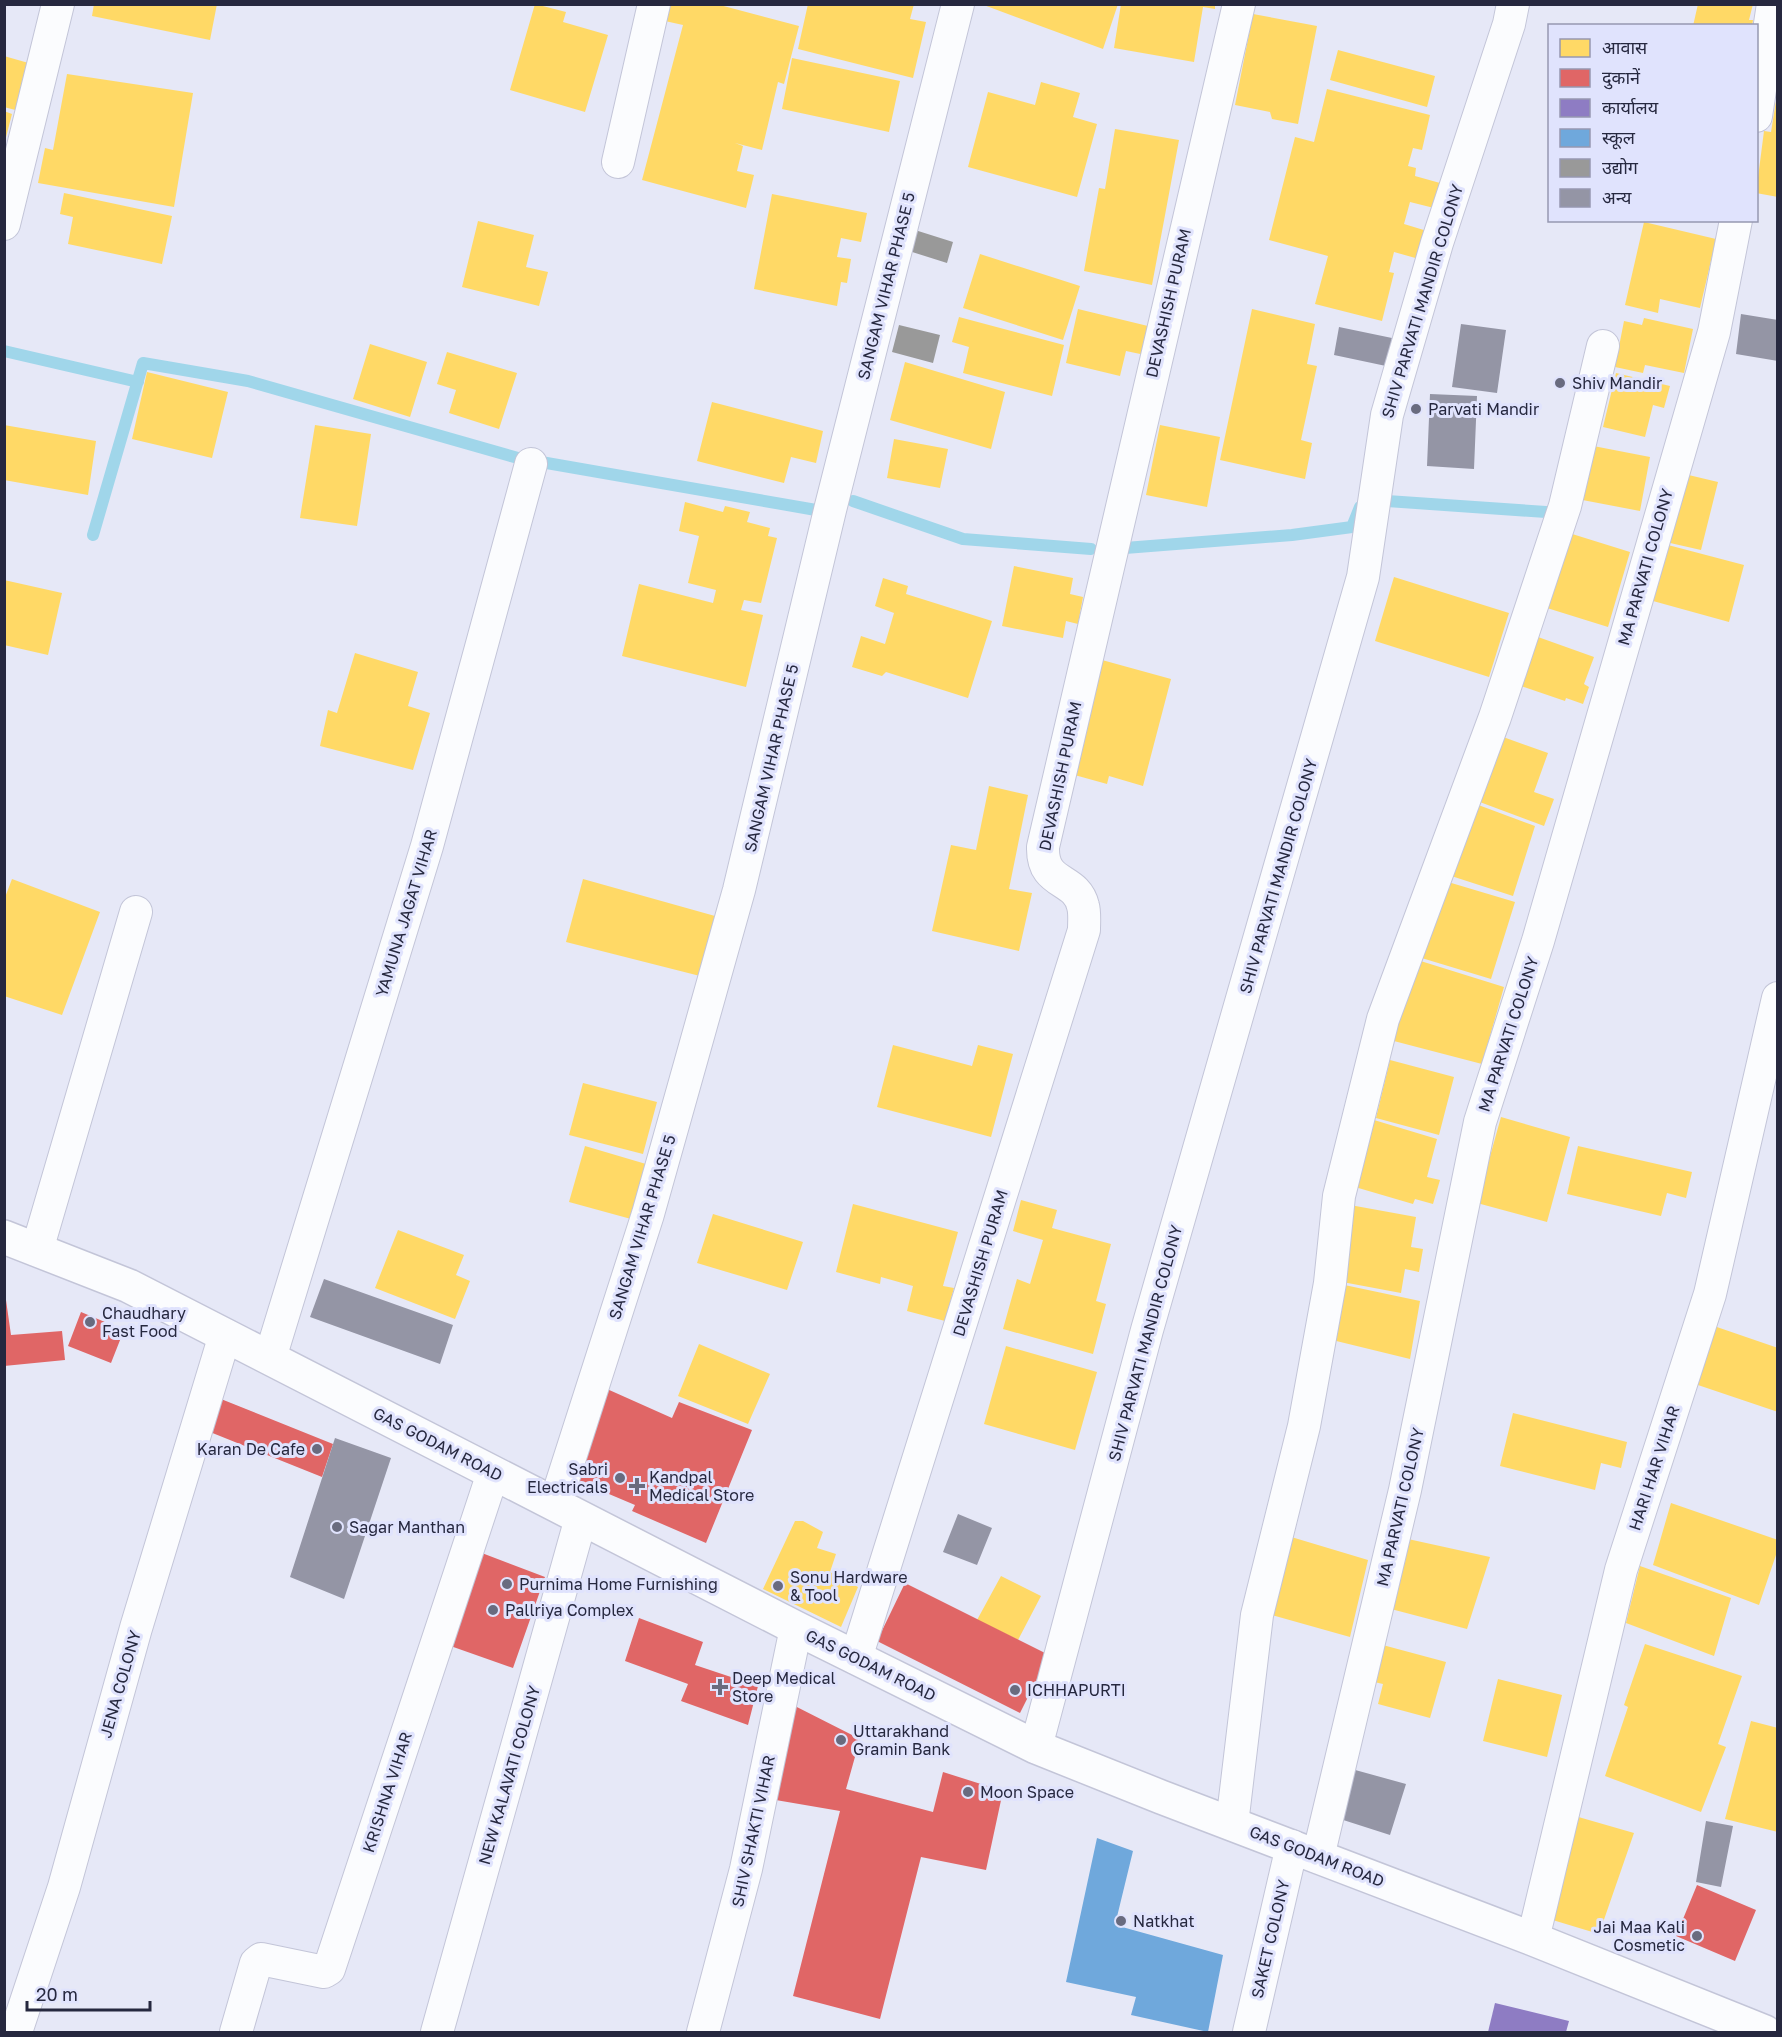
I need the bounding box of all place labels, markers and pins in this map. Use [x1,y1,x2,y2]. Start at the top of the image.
place label: Shiv Mandir [1572,373,1662,393]
marker: Shiv Mandir [1553,376,1567,390]
place label: Parvati Mandir [1428,399,1539,419]
marker: Parvati Mandir [1409,402,1423,416]
place label: Chaudhary Fast Food [102,1303,186,1341]
marker: Chaudhary Fast Food [83,1315,97,1329]
place label: Karan De Cafe [197,1439,305,1459]
marker: Karan De Cafe [310,1442,324,1456]
place label: Sabri Electricals [527,1459,608,1497]
place label: Kandpal Medical Store [649,1467,754,1505]
marker: Sabri Electricals [613,1471,627,1485]
marker: Kandpal Medical Store [630,1479,644,1493]
place label: Sagar Manthan [349,1517,465,1537]
marker: Sagar Manthan [330,1520,344,1534]
place label: Sonu Hardware & Tool [790,1567,908,1605]
place label: Purnima Home Furnishing [519,1574,718,1594]
marker: Purnima Home Furnishing [500,1577,514,1591]
marker: Sonu Hardware & Tool [771,1579,785,1593]
place label: Pallriya Complex [505,1600,634,1620]
marker: Pallriya Complex [486,1603,500,1617]
place label: Deep Medical Store [732,1668,836,1706]
marker: Deep Medical Store [713,1680,727,1694]
place label: ICHHAPURTI [1027,1680,1126,1700]
marker: ICHHAPURTI [1008,1683,1022,1697]
place label: Uttarakhand Gramin Bank [853,1721,950,1759]
marker: Uttarakhand Gramin Bank [834,1733,848,1747]
place label: Moon Space [980,1782,1074,1802]
marker: Moon Space [961,1785,975,1799]
place label: Natkhat [1133,1911,1195,1931]
marker: Natkhat [1114,1914,1128,1928]
place label: Jai Maa Kali Cosmetic [1594,1917,1685,1955]
marker: Jai Maa Kali Cosmetic [1690,1929,1704,1943]

